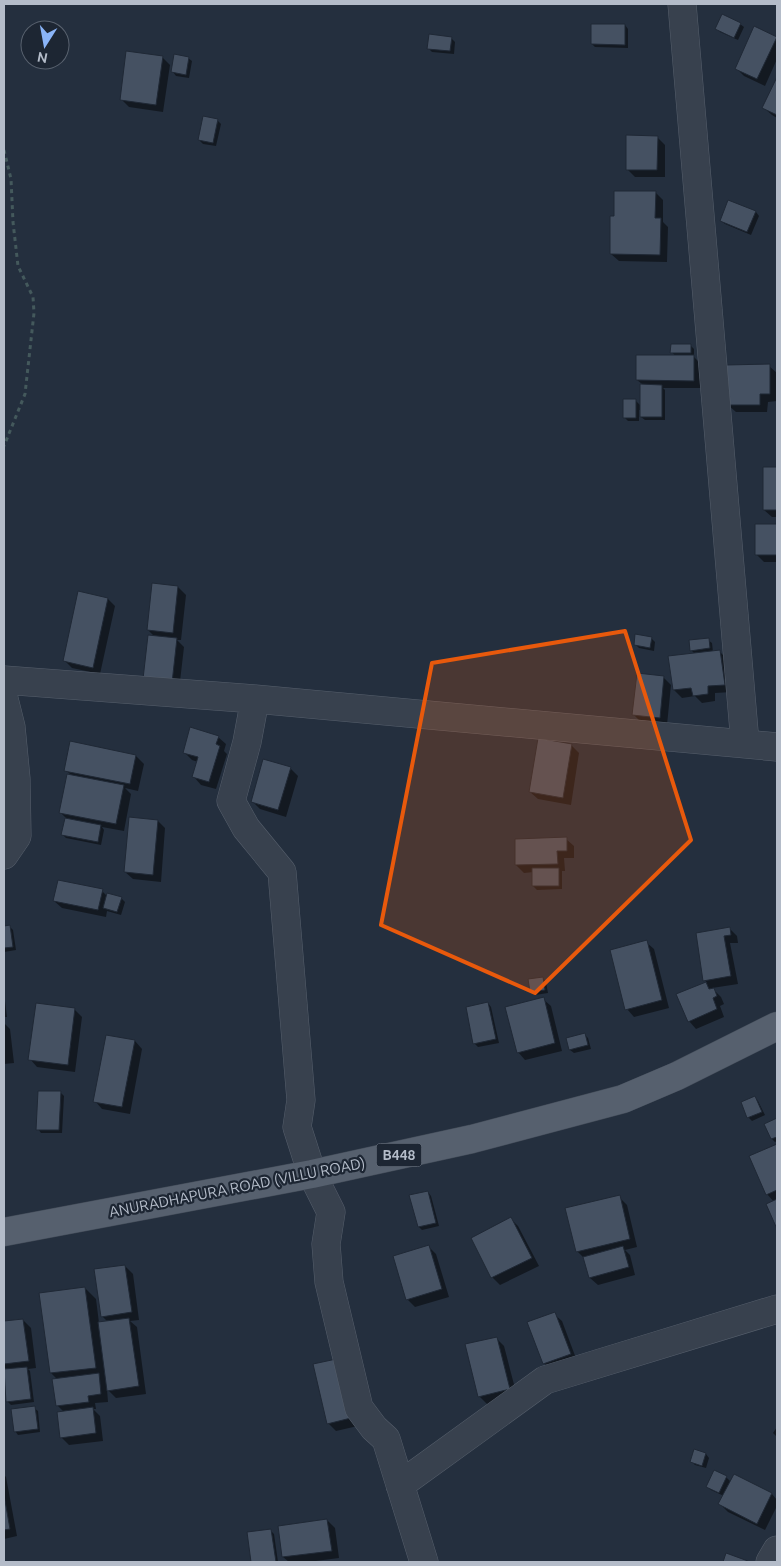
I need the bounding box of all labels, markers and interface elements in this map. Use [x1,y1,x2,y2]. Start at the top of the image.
north arrow [20,20,70,70]
text: N [36,49,49,67]
road number: B448 [376,1144,422,1166]
street label: ANURADHAPURA ROAD (VILLU ROAD) [107,1154,367,1220]

